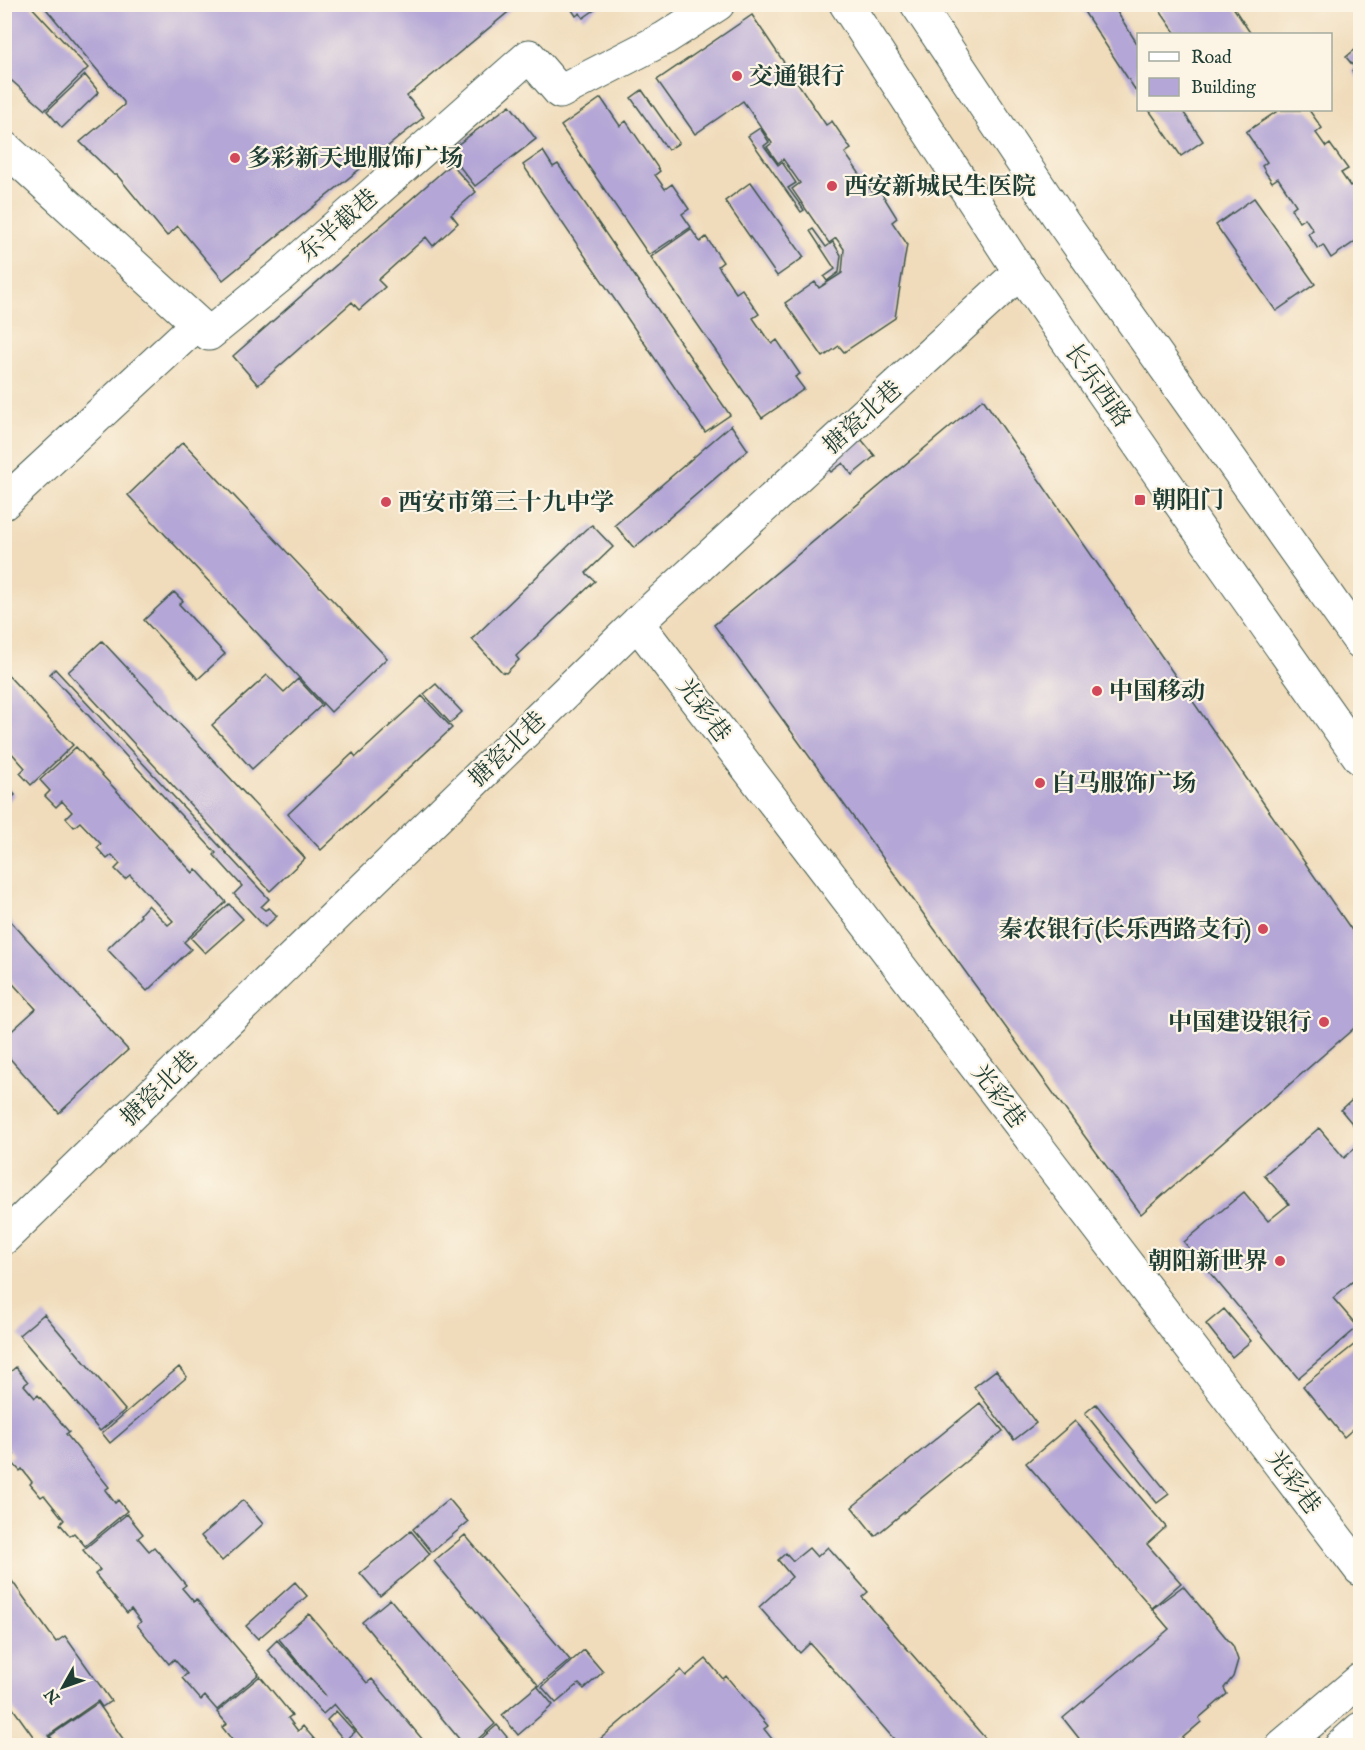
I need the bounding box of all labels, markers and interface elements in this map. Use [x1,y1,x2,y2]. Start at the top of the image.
legend [1137,33,1332,111]
text: Road [1191,47,1232,70]
place label: 交通银行 [749,62,845,93]
marker: 交通银行 [730,69,744,83]
text: Building [1191,77,1256,100]
place label: 多彩新天地服饰广场 [247,144,463,175]
marker: 多彩新天地服饰广场 [228,151,242,165]
place label: 西安新城民生医院 [844,172,1036,203]
marker: 西安新城民生医院 [825,179,839,193]
street label: 东半截巷 [293,183,385,269]
street label: 长乐西路 [1057,338,1137,434]
street label: 搪瓷北巷 [817,374,909,462]
place label: 朝阳门 [1152,486,1224,517]
place label: 西安市第三十九中学 [398,488,614,519]
marker: 朝阳门 [1133,493,1147,507]
marker: 西安市第三十九中学 [379,495,393,509]
street label: 光彩巷 [669,673,737,749]
place label: 中国移动 [1109,677,1205,708]
marker: 中国移动 [1090,684,1104,698]
street label: 搪瓷北巷 [463,706,553,795]
place label: 白马服饰广场 [1052,769,1196,800]
marker: 白马服饰广场 [1033,776,1047,790]
place label: 秦农银行(长乐西路支行) [999,915,1251,946]
marker: 秦农银行(长乐西路支行) [1256,922,1270,936]
place label: 中国建设银行 [1168,1008,1312,1039]
marker: 中国建设银行 [1317,1015,1331,1029]
street label: 搪瓷北巷 [115,1045,205,1134]
street label: 光彩巷 [964,1059,1032,1135]
place label: 朝阳新世界 [1148,1247,1268,1278]
marker: 朝阳新世界 [1273,1254,1287,1268]
street label: 光彩巷 [1259,1445,1327,1521]
north arrow [33,1657,93,1717]
text: N [41,1684,66,1708]

